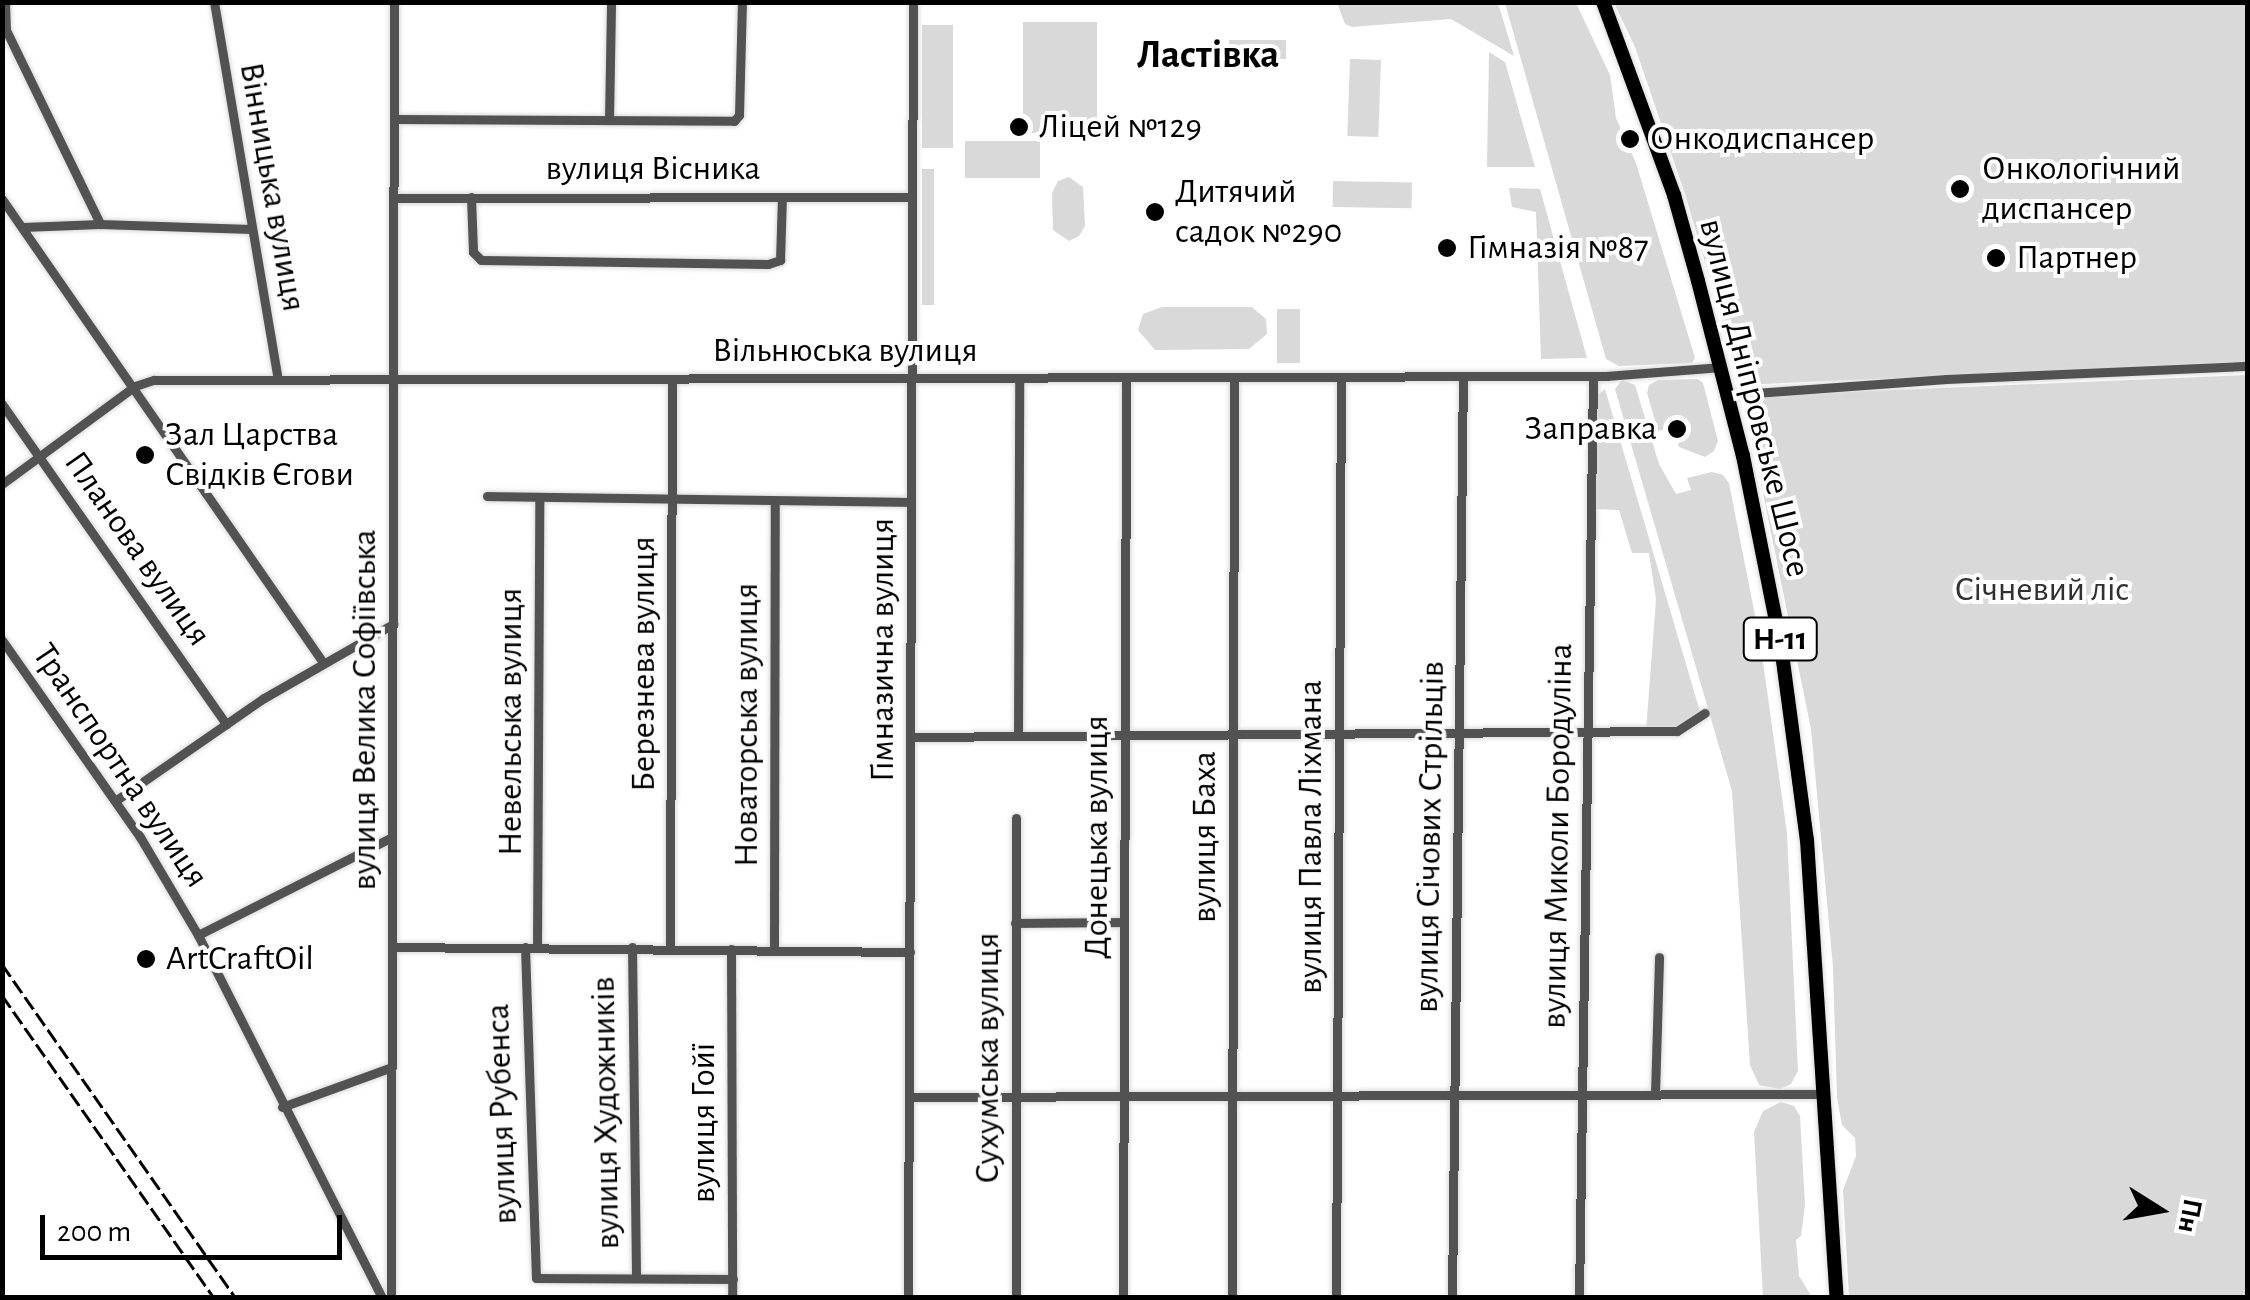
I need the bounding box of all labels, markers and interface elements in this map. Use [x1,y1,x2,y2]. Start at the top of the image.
district label: Ластівка [1137,31,1279,79]
street label: Вінницька вулиця [229,59,315,315]
place label: Ліцей №129 [1039,106,1202,148]
marker: Ліцей №129 [1008,116,1030,138]
place label: Онкодиспансер [1650,118,1874,160]
marker: Онкодиспансер [1619,128,1641,150]
street label: вулиця Вісника [546,148,760,190]
place label: Онкологічний диспансер [1982,148,2181,230]
place label: Дитячий садок №290 [1175,171,1342,253]
marker: Онкологічний диспансер [1947,176,1973,202]
marker: Дитячий садок №290 [1144,201,1166,223]
street label: вулиця Дніпровське Шосе [1689,215,1819,581]
place label: Гімназія №87 [1467,227,1649,269]
marker: Гімназія №87 [1436,237,1458,259]
place label: Партнер [2016,237,2137,279]
marker: Партнер [1985,247,2007,269]
street label: Вільнюська вулиця [712,330,978,372]
place label: Заправка [1524,408,1657,450]
place label: Зал Царства Свідків Єгови [165,414,354,496]
marker: Заправка [1666,418,1688,440]
street label: Планова вулиця [54,444,220,654]
marker: Зал Царства Свідків Єгови [134,444,156,466]
street label: Гімназична вулиця [862,518,904,782]
street label: вулиця Велика Софіївська [344,530,386,890]
street label: Березнева вулиця [623,536,665,792]
park label: Січневий ліс [1954,569,2130,611]
street label: Новаторська вулиця [726,583,768,867]
street label: Невельська вулиця [490,588,532,856]
road number: Н-11 [1742,612,1818,666]
street label: Транспортна вулиця [23,636,217,896]
street label: вулиця Миколи Бородуліна [1534,643,1582,1029]
street label: вулиця Січових Стрільців [1406,661,1454,1013]
street label: вулиця Павла Ліхмана [1290,680,1332,994]
street label: Донецька вулиця [1076,715,1118,959]
street label: вулиця Баха [1184,751,1226,923]
street label: Сухумська вулиця [967,932,1009,1184]
place label: ArtCraftOil [166,938,314,980]
marker: ArtCraftOil [135,948,157,970]
street label: вулиця Художників [583,976,629,1250]
street label: вулиця Рубенса [477,1003,527,1225]
street label: вулиця Гойї [683,1043,725,1203]
north arrow [2110,1160,2210,1260]
scale bar [45,1195,348,1257]
text: Пн [2172,1196,2206,1235]
text: 200 m [57,1217,131,1247]

